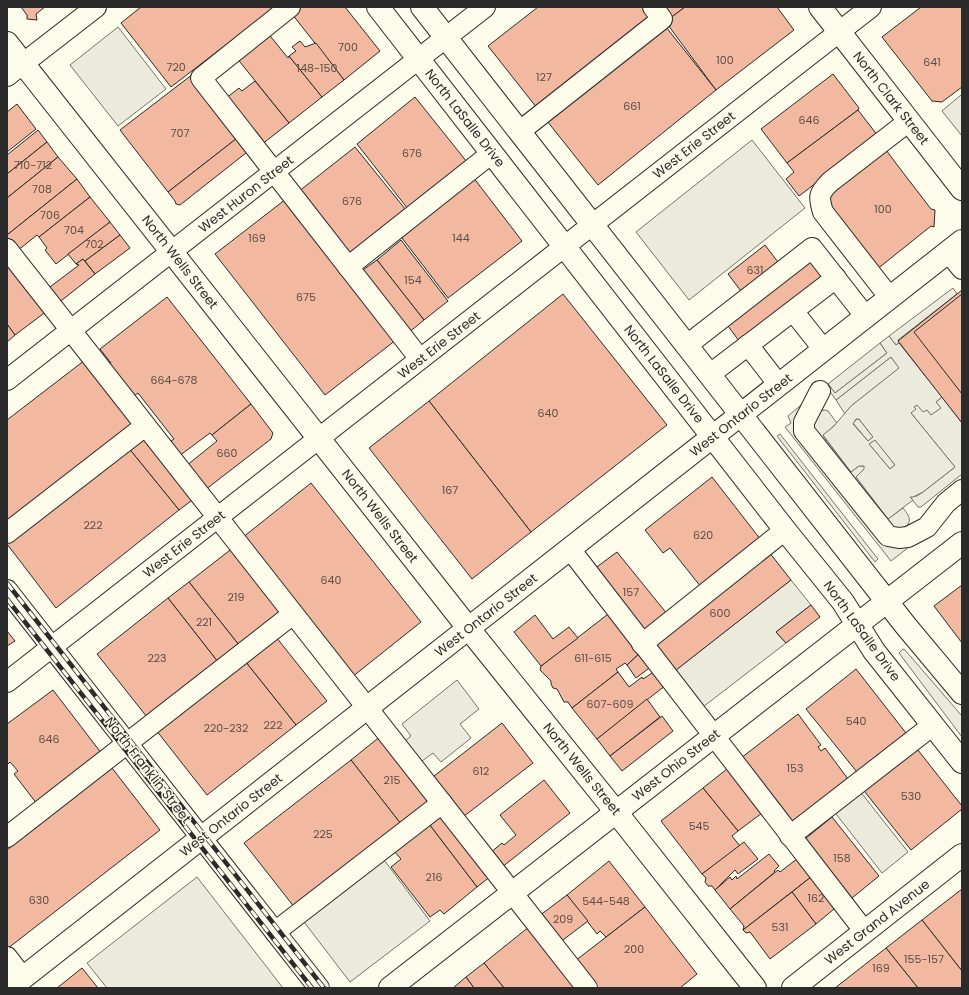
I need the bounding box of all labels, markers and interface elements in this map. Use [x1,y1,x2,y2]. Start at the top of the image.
house number: 700 [338,39,358,55]
street label: North Clark Street [848,47,934,149]
house number: 100 [716,52,734,68]
house number: 641 [923,54,941,70]
house number: 720 [166,59,186,75]
house number: 148-150 [297,60,337,76]
street label: North LaSalle Drive [421,65,509,171]
house number: 127 [536,69,552,85]
house number: 661 [623,98,641,114]
street label: West Erie Street [649,107,739,183]
house number: 646 [799,112,819,128]
house number: 707 [171,125,189,141]
house number: 676 [402,145,422,161]
street label: West Huron Street [194,151,298,237]
house number: 710-712 [14,157,52,173]
house number: 708 [32,181,52,197]
house number: 676 [342,193,362,209]
house number: 100 [874,201,892,217]
house number: 706 [40,207,60,223]
street label: North Wells Street [137,211,223,313]
house number: 704 [64,222,84,238]
house number: 169 [248,230,266,246]
house number: 144 [452,230,470,246]
house number: 702 [84,236,104,252]
house number: 631 [747,262,763,278]
house number: 154 [404,272,422,288]
house number: 675 [296,289,316,305]
street label: West Erie Street [394,307,484,383]
street label: North LaSalle Drive [620,321,708,427]
street label: West Ontario Street [686,369,797,461]
house number: 664-678 [151,372,197,388]
house number: 640 [538,405,558,421]
house number: 660 [217,445,238,461]
street label: North Wells Street [337,465,423,567]
house number: 167 [442,482,458,498]
street label: West Erie Street [139,506,229,582]
house number: 222 [84,517,102,533]
house number: 620 [693,527,713,543]
street label: West Ontario Street [431,569,542,661]
house number: 640 [321,572,341,588]
street label: North LaSalle Drive [819,577,905,685]
house number: 157 [623,584,639,600]
house number: 219 [228,589,244,605]
house number: 600 [710,605,730,621]
house number: 221 [196,614,212,630]
house number: 223 [147,650,167,666]
house number: 611-615 [574,650,612,666]
house number: 607-609 [587,696,633,712]
street label: North Franklin Street [100,713,196,827]
house number: 540 [846,713,866,729]
house number: 222 [264,717,282,733]
street label: North Wells Street [539,719,626,820]
house number: 220-232 [204,720,248,736]
street label: West Ohio Street [628,724,724,806]
house number: 646 [39,731,59,747]
house number: 153 [787,760,803,776]
house number: 612 [473,763,489,779]
street label: West Ontario Street [176,769,287,861]
house number: 215 [384,772,400,788]
house number: 530 [901,788,921,804]
house number: 545 [689,818,709,834]
house number: 225 [313,826,333,842]
house number: 158 [833,850,851,866]
house number: 216 [426,869,442,885]
street label: West Grand Avenue [820,875,934,969]
house number: 162 [808,890,824,906]
house number: 630 [29,892,49,908]
house number: 544-548 [582,893,630,909]
house number: 209 [553,911,573,927]
house number: 531 [772,919,788,935]
house number: 200 [624,941,644,957]
house number: 155-157 [904,951,944,967]
house number: 169 [872,960,890,976]

